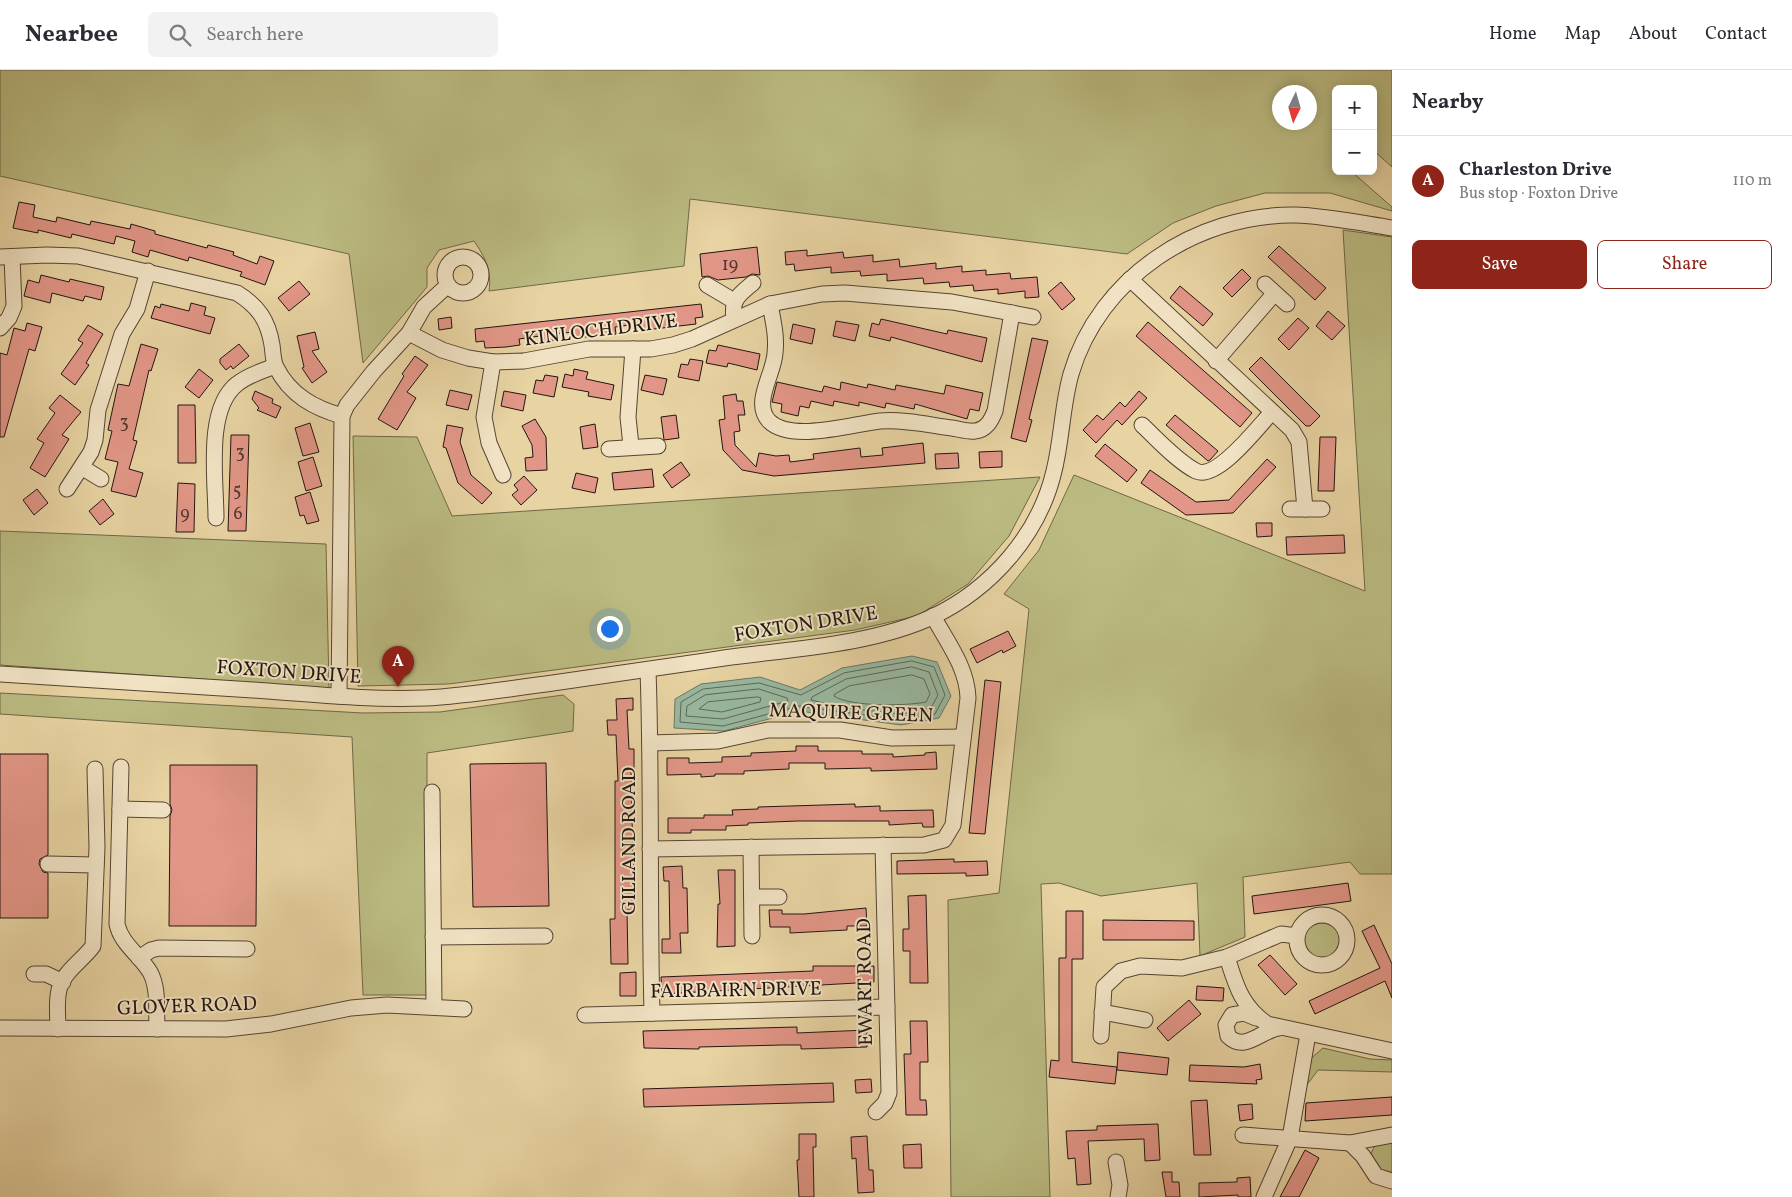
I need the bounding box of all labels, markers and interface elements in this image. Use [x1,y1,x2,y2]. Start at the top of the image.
search box [148,12,498,57]
text: Nearbee [25,18,118,52]
icon: search [166,21,194,49]
text: Search here [206,22,303,48]
text: Home [1489,22,1537,47]
text: Map [1565,22,1601,47]
text: About [1629,22,1677,47]
text: Contact [1705,22,1767,47]
north arrow [1272,85,1317,130]
map controls [1332,85,1377,175]
button: + [1332,85,1377,130]
text: Nearby [1412,88,1483,117]
button: − [1332,130,1377,175]
text: Charleston Drive [1459,157,1612,183]
text: A [1422,170,1434,192]
text: 110 m [1733,170,1772,192]
text: Bus stop · Foxton Drive [1459,183,1618,205]
button: Save [1412,240,1587,289]
button: Share [1597,240,1772,289]
house number: 19 [722,253,738,278]
street label: KINLOCH DRIVE [523,308,679,354]
house number: 3 [119,411,129,436]
house number: 3 [235,441,245,466]
house number: 5 [233,479,241,504]
house number: 9 [180,502,190,527]
house number: 6 [233,502,243,527]
street label: FOXTON DRIVE [732,600,880,650]
your location [597,616,623,642]
pin: A [382,646,414,687]
street label: FOXTON DRIVE [216,654,362,692]
street label: MAQUIRE GREEN [768,697,934,731]
street label: GILLAND ROAD [616,767,644,915]
street label: EWART ROAD [851,918,881,1046]
street label: FAIRBAIRN DRIVE [650,976,822,1006]
street label: GLOVER ROAD [117,991,257,1023]

